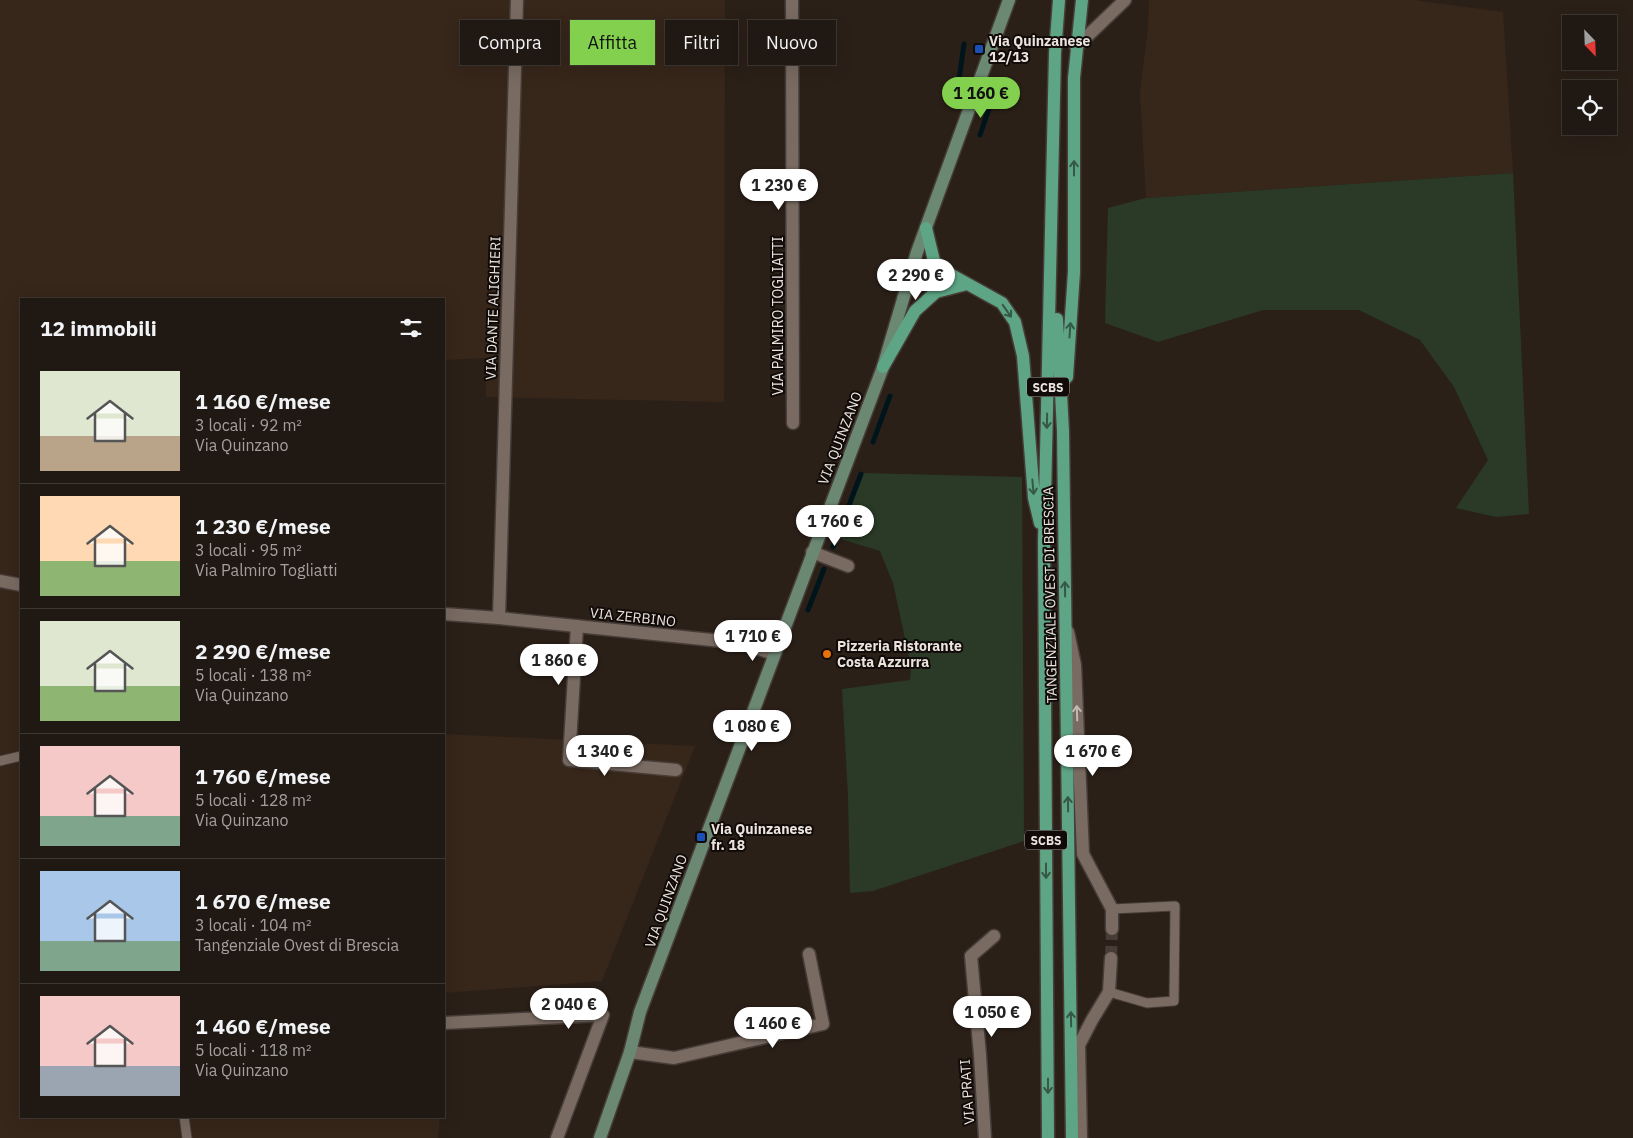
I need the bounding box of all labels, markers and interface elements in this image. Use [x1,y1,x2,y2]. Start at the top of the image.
north arrow [1562,15,1618,70]
map controls [1562,15,1617,135]
chip: Compra [460,20,560,65]
chip: Affitta [570,20,655,65]
chip: Filtri [665,20,738,65]
chip: Nuovo [748,20,836,65]
place label: Via Quinzanese 12/13 [989,32,1091,66]
marker: Via Quinzanese 12/13 [973,43,985,55]
pin: 1 160 € [935,76,1027,119]
button: locate [1562,80,1617,135]
text: 1 160 € [953,83,1009,103]
one-way arrow [1069,160,1079,176]
pin: 1 230 € [733,168,825,211]
text: 1 230 € [751,175,807,195]
street label: VIA DANTE ALIGHIERI [482,236,504,380]
street label: VIA PALMIRO TOGLIATTI [769,236,787,396]
pin: 2 290 € [870,258,962,301]
text: 2 290 € [888,265,944,285]
one-way arrow [1002,304,1012,318]
text: 12 immobili [40,314,157,342]
icon: filters [397,314,425,342]
one-way arrow [1066,323,1075,339]
road number: SCBS [1027,378,1069,397]
text: 1 160 €/mese [195,387,331,415]
street label: VIA QUINZANO [814,389,866,487]
icon: home [80,391,140,451]
one-way arrow [1042,412,1052,428]
text: 3 locali · 92 m² [195,415,302,435]
text: Via Quinzano [195,435,289,455]
one-way arrow [1029,478,1038,494]
street label: TANGENZIALE OVEST DI BRESCIA [1039,487,1061,703]
pin: 1 760 € [789,504,881,547]
text: 1 760 € [807,511,863,531]
text: 1 230 €/mese [195,512,331,540]
icon: home [80,516,140,576]
text: 3 locali · 95 m² [195,540,302,560]
text: Via Palmiro Togliatti [195,560,338,580]
one-way arrow [1060,582,1070,598]
street label: VIA ZERBINO [589,604,677,630]
pin: 1 710 € [707,620,799,662]
text: 1 710 € [725,626,781,646]
text: 2 290 €/mese [195,637,331,665]
place label: Pizzeria Ristorante Costa Azzurra [837,637,962,671]
icon: home [80,641,140,701]
pin: 1 860 € [513,644,605,686]
marker: Pizzeria Ristorante Costa Azzurra [821,648,833,660]
text: 1 860 € [531,650,587,670]
text: 5 locali · 138 m² [195,665,311,685]
text: Via Quinzano [195,685,289,705]
one-way arrow [1073,705,1082,721]
pin: 1 080 € [706,710,798,752]
text: 1 080 € [724,716,780,736]
pin: 1 340 € [559,734,651,777]
pin: 1 670 € [1047,734,1139,777]
text: 1 340 € [577,741,633,761]
text: 1 670 € [1065,741,1121,761]
text: 1 760 €/mese [195,762,331,790]
icon: home [80,766,140,826]
text: 5 locali · 128 m² [195,790,311,810]
one-way arrow [1063,797,1073,813]
text: Via Quinzano [195,810,289,830]
place label: Via Quinzanese fr. 18 [711,820,813,854]
road number: SCBS [1025,830,1067,850]
marker: Via Quinzanese fr. 18 [695,831,707,843]
street label: VIA QUINZANO [641,852,691,950]
one-way arrow [1041,862,1051,879]
text: 1 670 €/mese [195,887,331,915]
icon: home [80,891,140,951]
text: 3 locali · 104 m² [195,915,311,935]
text: Tangenziale Ovest di Brescia [195,935,399,955]
pin: 2 040 € [523,988,615,1030]
text: 2 040 € [541,994,597,1014]
pin: 1 050 € [946,996,1038,1038]
text: 1 050 € [964,1002,1020,1022]
pin: 1 460 € [727,1006,819,1049]
text: 1 460 €/mese [195,1012,331,1040]
one-way arrow [1066,1012,1075,1028]
text: 1 460 € [745,1013,801,1033]
icon: home [80,1016,140,1076]
text: 5 locali · 118 m² [195,1040,311,1060]
street label: VIA PRATI [956,1059,978,1125]
text: Via Quinzano [195,1060,289,1080]
one-way arrow [1043,1078,1053,1094]

